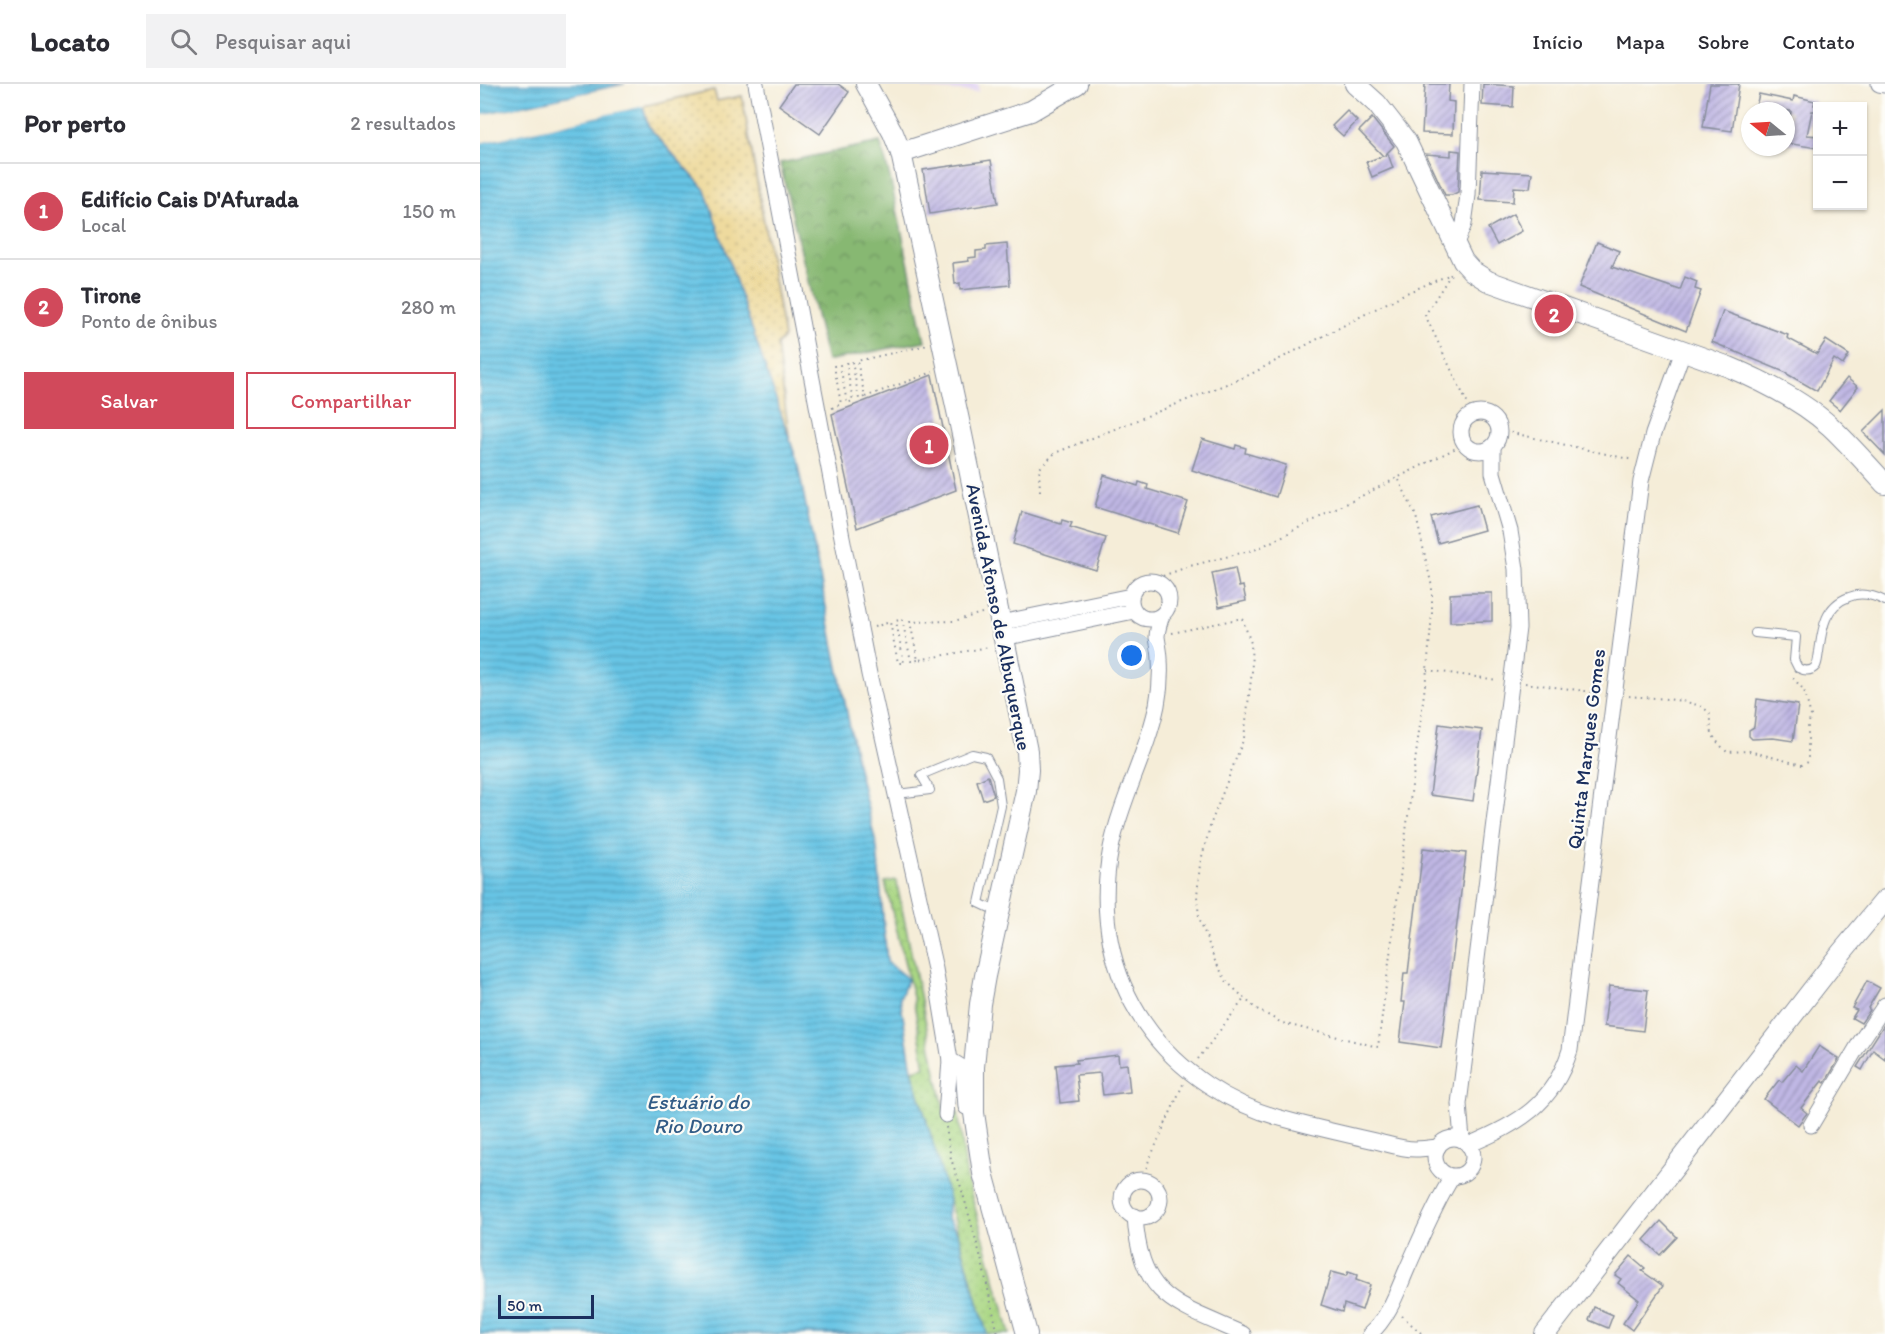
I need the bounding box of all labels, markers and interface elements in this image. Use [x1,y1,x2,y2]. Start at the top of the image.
search box [146,14,566,68]
text: Locato [30,24,110,58]
icon: search [167,25,200,58]
text: Pesquisar aqui [215,28,351,55]
text: Início [1532,29,1583,54]
text: Mapa [1616,29,1665,54]
text: Sobre [1698,29,1749,54]
text: Contato [1782,29,1855,54]
north arrow [1741,102,1795,156]
map controls [1813,102,1867,210]
button: + [1813,102,1867,156]
text: Por perto [24,107,126,139]
text: 2 resultados [350,111,456,135]
button: − [1813,156,1867,210]
text: Edifício Cais D'Afurada [81,186,299,213]
text: 1 [39,199,48,223]
text: 150 m [403,199,456,223]
text: Local [81,213,126,237]
text: Tirone [81,282,141,309]
pin: 2 [1534,292,1574,336]
text: 2 [38,295,49,319]
text: 280 m [401,295,456,319]
text: Ponto de ônibus [81,309,218,333]
button: Salvar [24,372,234,429]
button: Compartilhar [246,372,456,429]
pin: 1 [910,422,948,468]
street label: Avenida Afonso de Albuquerque [961,481,1037,753]
your location [1117,641,1146,670]
street label: Quinta Marques Gomes [1562,647,1610,851]
water label: Estuário do Rio Douro [647,1089,751,1138]
scale bar [498,1292,594,1320]
text: 50 m [507,1296,542,1315]

